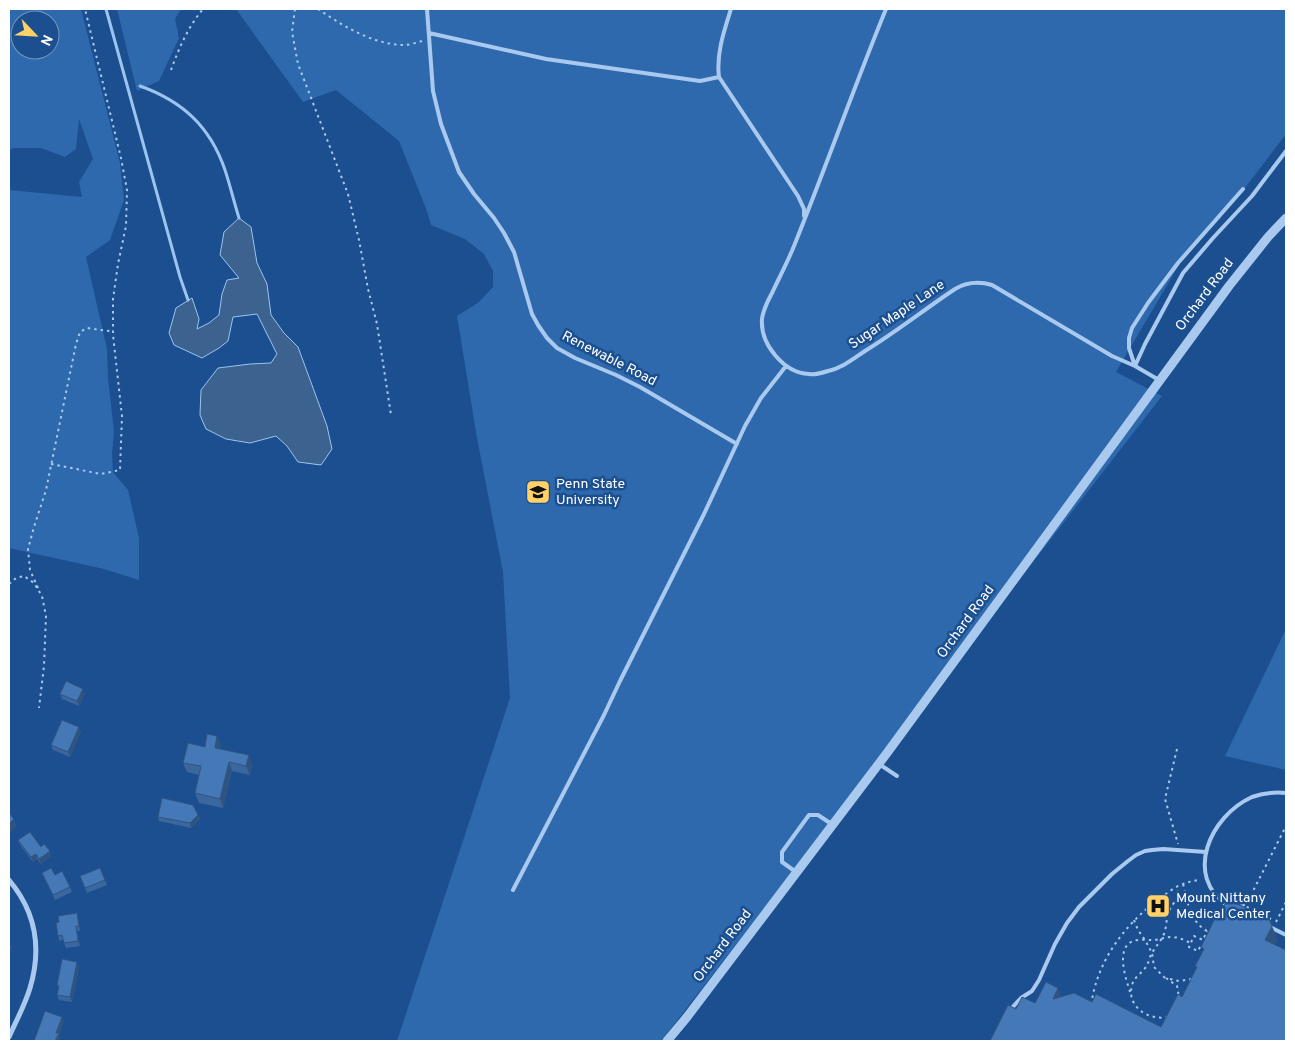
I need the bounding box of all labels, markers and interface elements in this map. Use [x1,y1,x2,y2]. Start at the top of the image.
north arrow [10,10,60,60]
text: N [36,32,55,48]
street label: Orchard Road [1172,255,1238,335]
street label: Sugar Maple Lane [846,277,948,353]
street label: Renewable Road [559,328,659,390]
place label: Penn State University [556,476,625,509]
school or university icon: Penn State University [525,479,551,505]
street label: Orchard Road [934,582,998,662]
place label: Mount Nittany Medical Center [1176,890,1271,923]
hospital icon: Mount Nittany Medical Center [1145,893,1171,919]
street label: Orchard Road [690,906,756,986]

